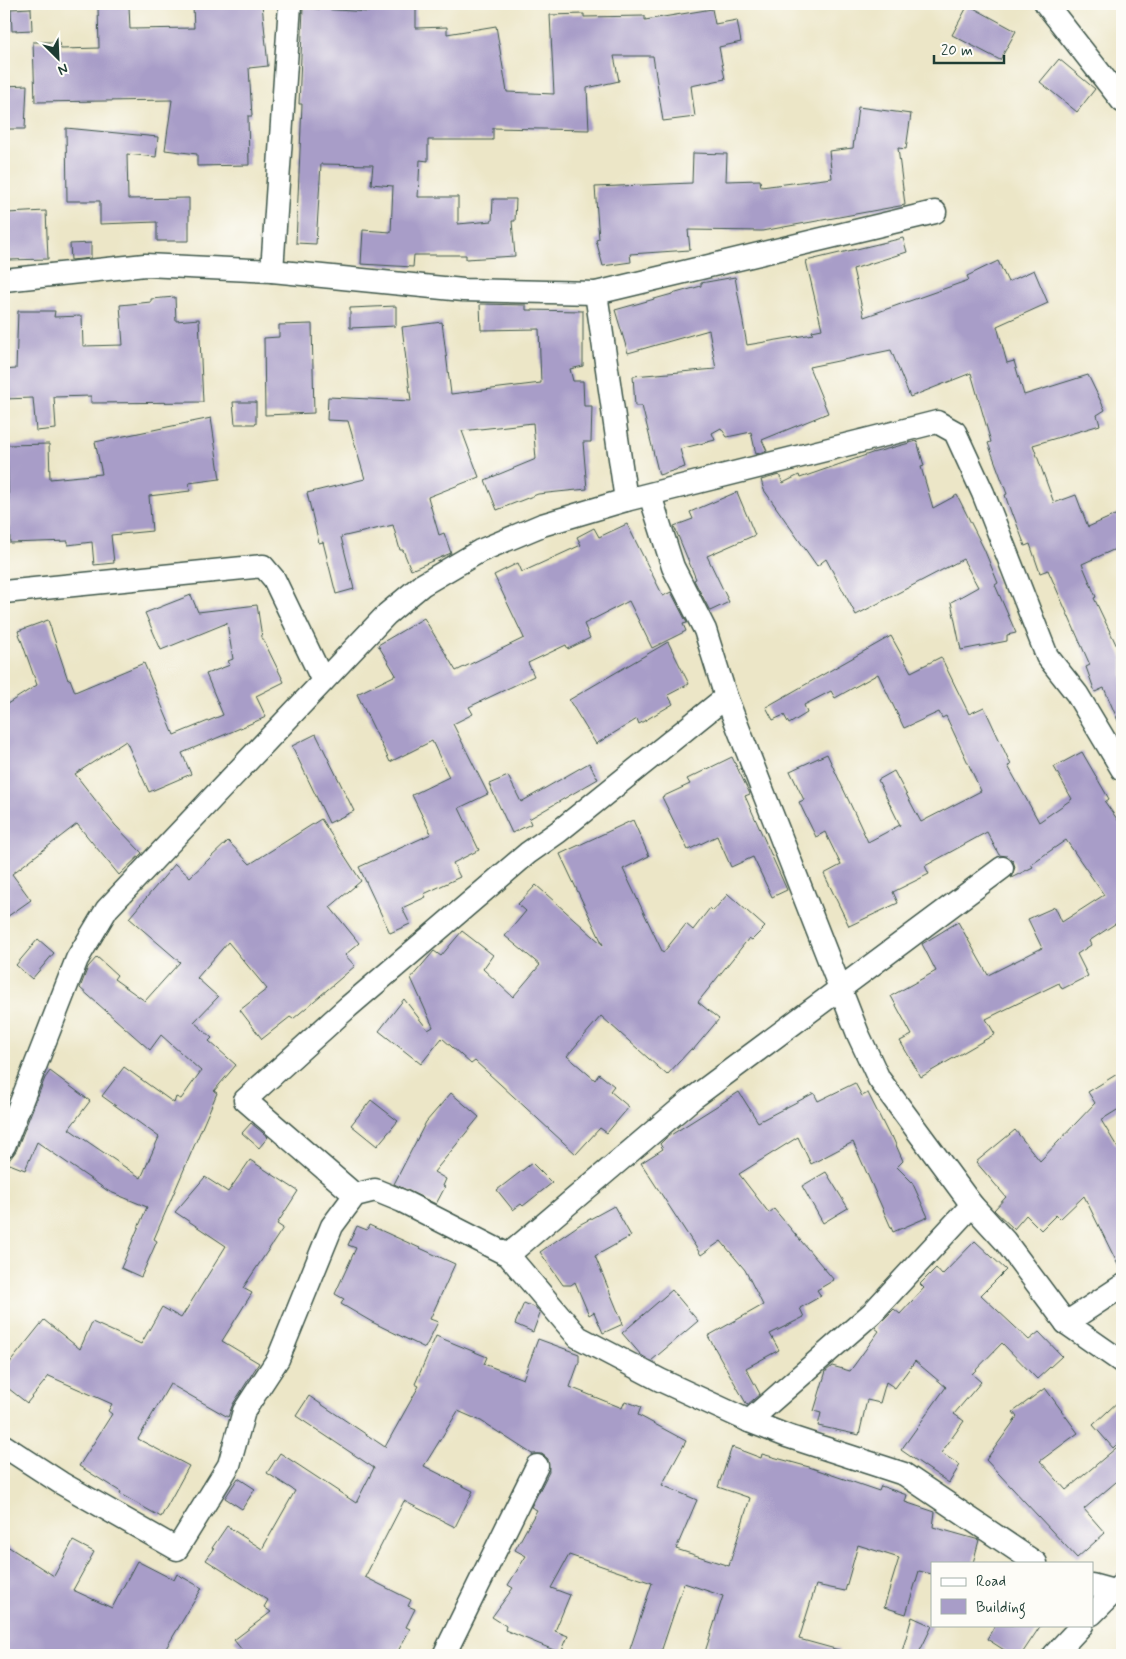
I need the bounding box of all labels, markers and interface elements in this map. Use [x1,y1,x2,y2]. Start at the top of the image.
north arrow [32,32,82,82]
scale bar [934,32,1004,64]
text: 20 m [941,41,973,61]
text: N [55,59,71,79]
legend [931,1562,1094,1626]
text: Road [976,1572,1006,1592]
text: Building [976,1598,1026,1619]

